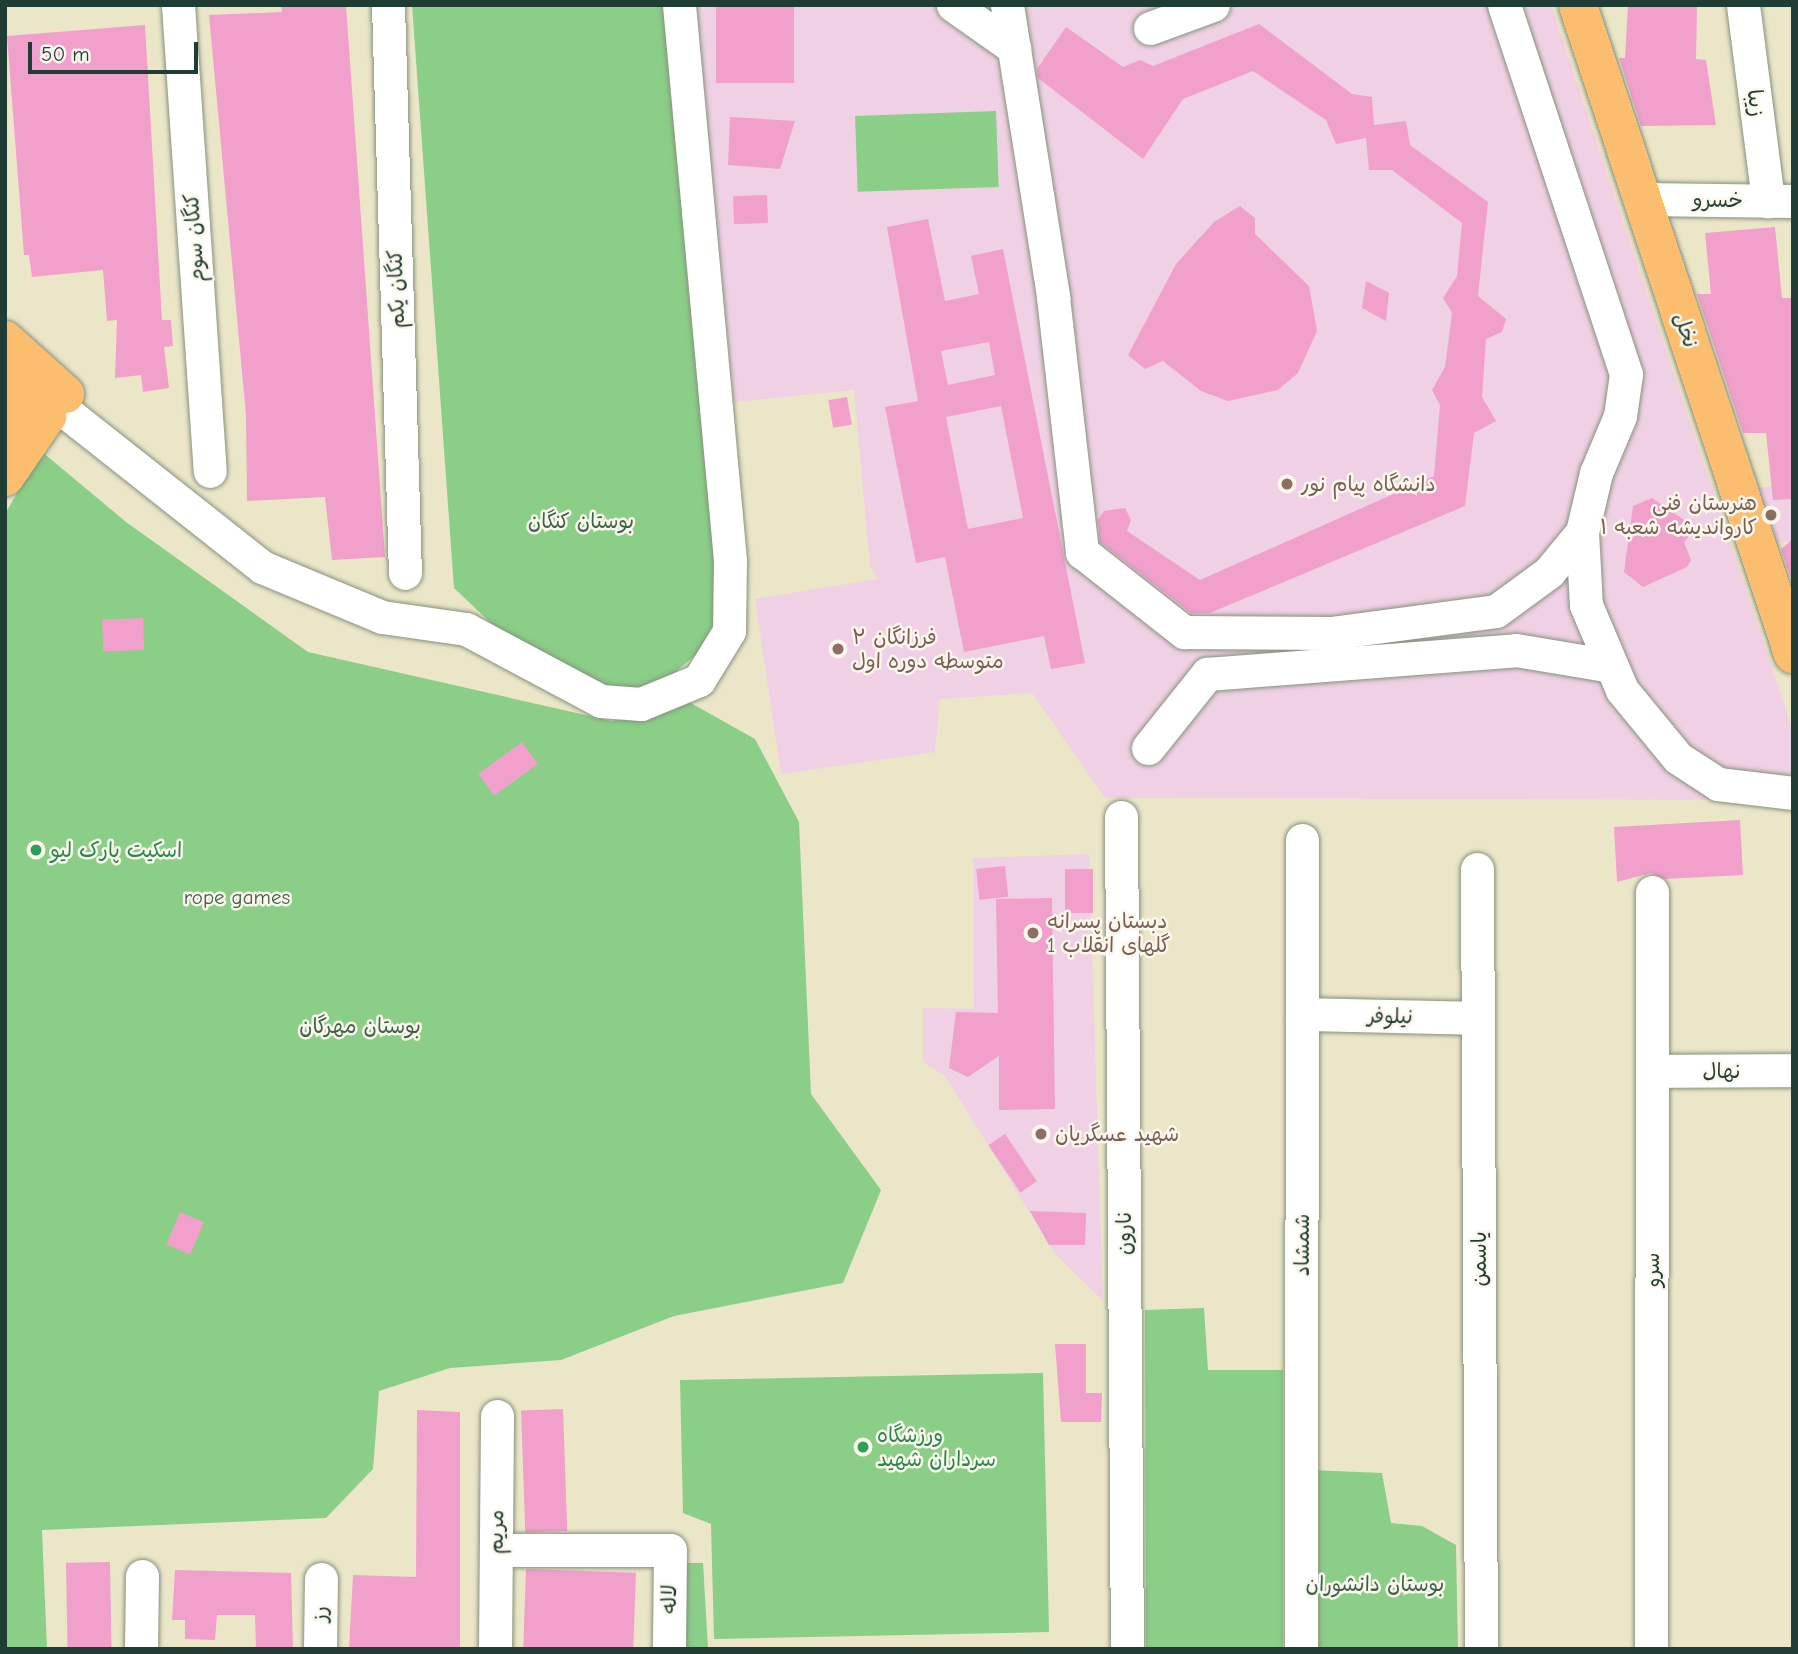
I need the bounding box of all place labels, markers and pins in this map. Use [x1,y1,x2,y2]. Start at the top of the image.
place label: دانشگاه پیام نور [1301,471,1436,497]
marker: دانشگاه پیام نور [1279,476,1295,492]
place label: هنرستان فنی کارواندیشه شعبه ۱ [1600,490,1757,540]
marker: هنرستان فنی کارواندیشه شعبه ۱ [1763,507,1779,523]
place label: فرزانگان ۲ متوسطه دوره اول [852,624,1004,674]
marker: فرزانگان ۲ متوسطه دوره اول [830,641,846,657]
place label: اسکیت پارک لیو [50,837,182,863]
marker: اسکیت پارک لیو [28,842,44,858]
place label: دبستان پسرانه گلهای انقلاب 1 [1047,908,1171,958]
marker: دبستان پسرانه گلهای انقلاب 1 [1025,925,1041,941]
place label: شهید عسگریان [1055,1121,1179,1147]
marker: شهید عسگریان [1033,1126,1049,1142]
place label: ورزشگاه سرداران شهید [877,1422,996,1472]
marker: ورزشگاه سرداران شهید [855,1439,871,1455]

